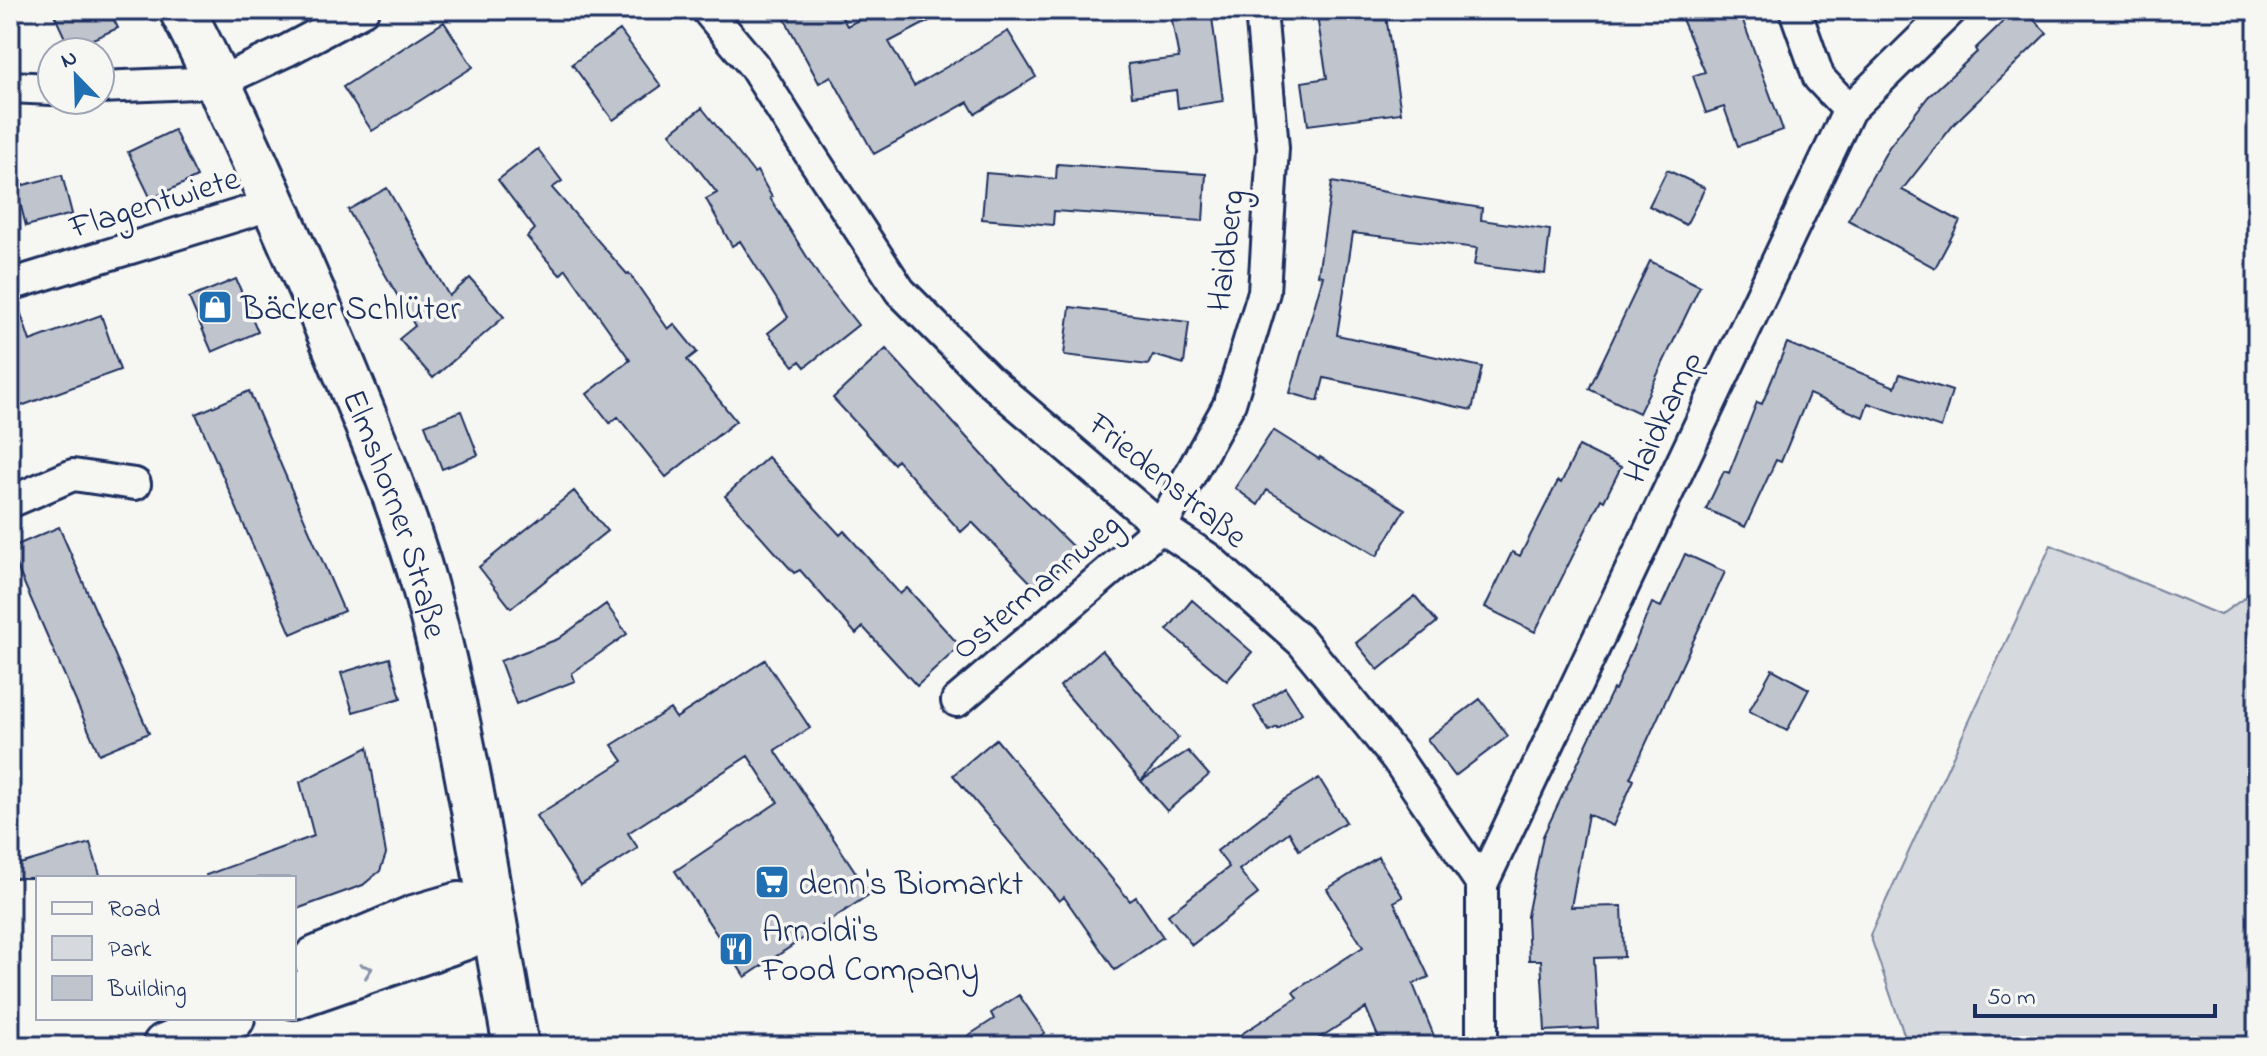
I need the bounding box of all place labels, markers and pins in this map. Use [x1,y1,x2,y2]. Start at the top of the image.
place label: Bäcker Schlüter [240,286,461,336]
shop icon: Bäcker Schlüter [196,288,234,326]
place label: denn's Biomarkt [798,861,1024,911]
supermarket icon: denn's Biomarkt [753,863,791,901]
place label: Arnoldi's Food Company [761,908,979,997]
restaurant icon: Arnoldi's Food Company [717,930,755,968]

